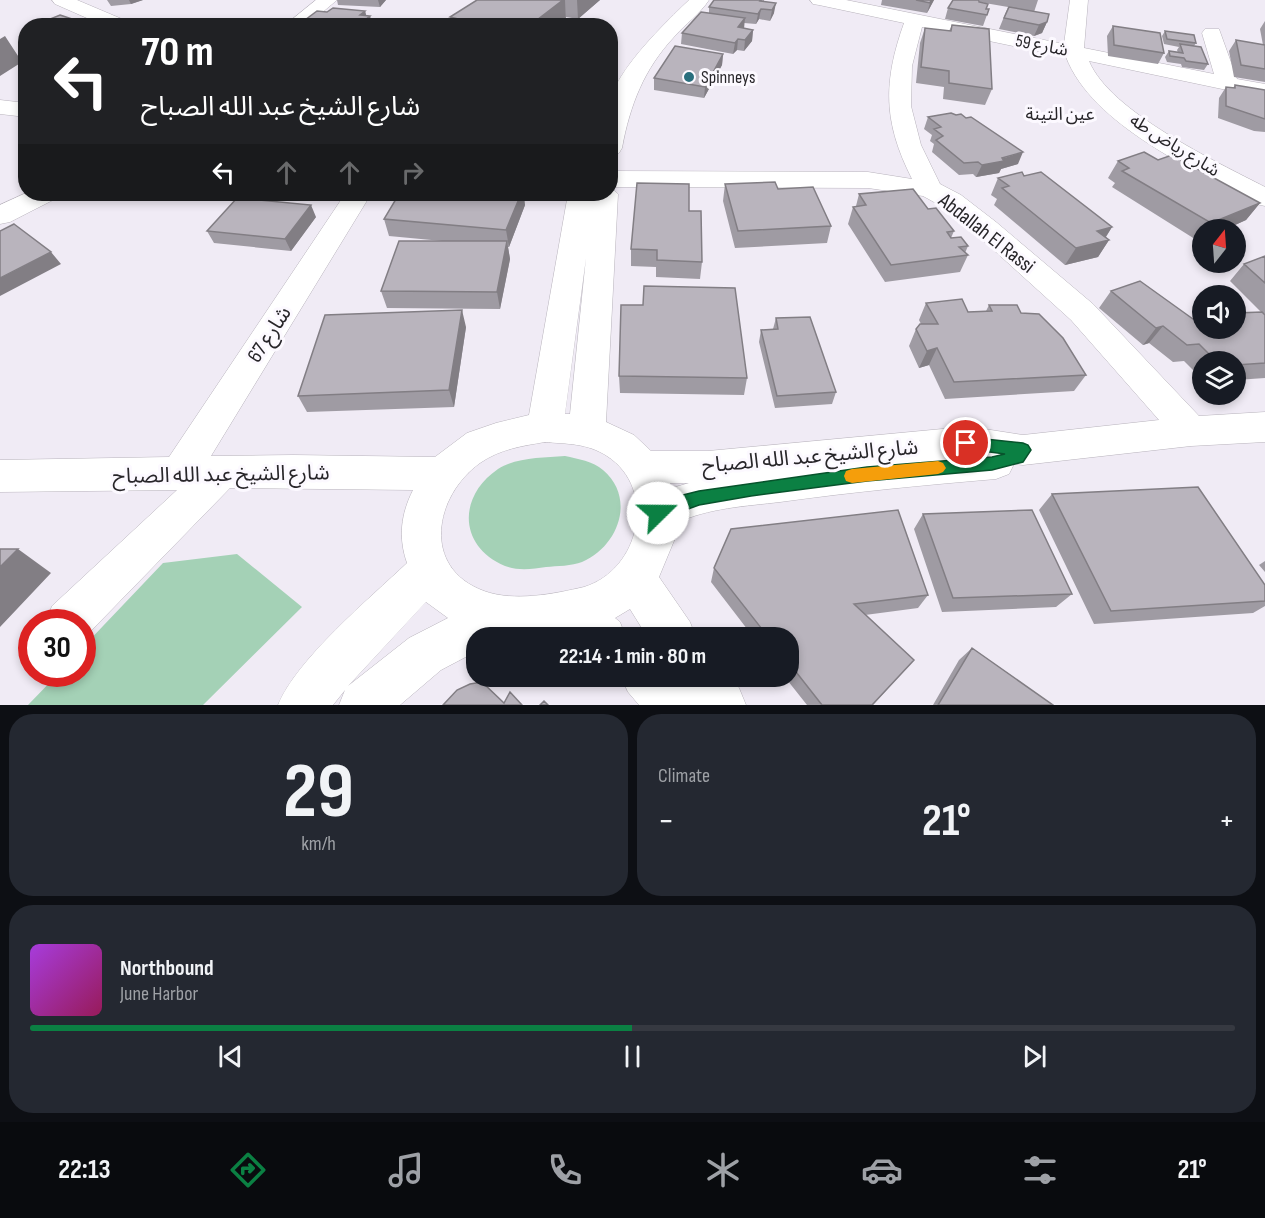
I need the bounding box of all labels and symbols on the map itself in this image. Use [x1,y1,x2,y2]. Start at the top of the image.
street label: شارع 59 [1013,30,1070,64]
place label: Spinneys [701,67,755,88]
marker: Spinneys [682,70,696,84]
district label: عين التينة [1025,104,1095,125]
street label: شارع رياض طه [1124,110,1224,184]
street label: Abdallah El Rassi [933,187,1040,279]
north arrow [1192,219,1246,273]
street label: شارع 67 [242,302,298,368]
pin [940,417,991,468]
street label: شارع الشيخ عبد الله الصباح [701,435,919,480]
street label: شارع الشيخ عبد الله الصباح [112,460,330,491]
position arrow [626,481,690,545]
speed limit sign: 30 [18,609,96,687]

